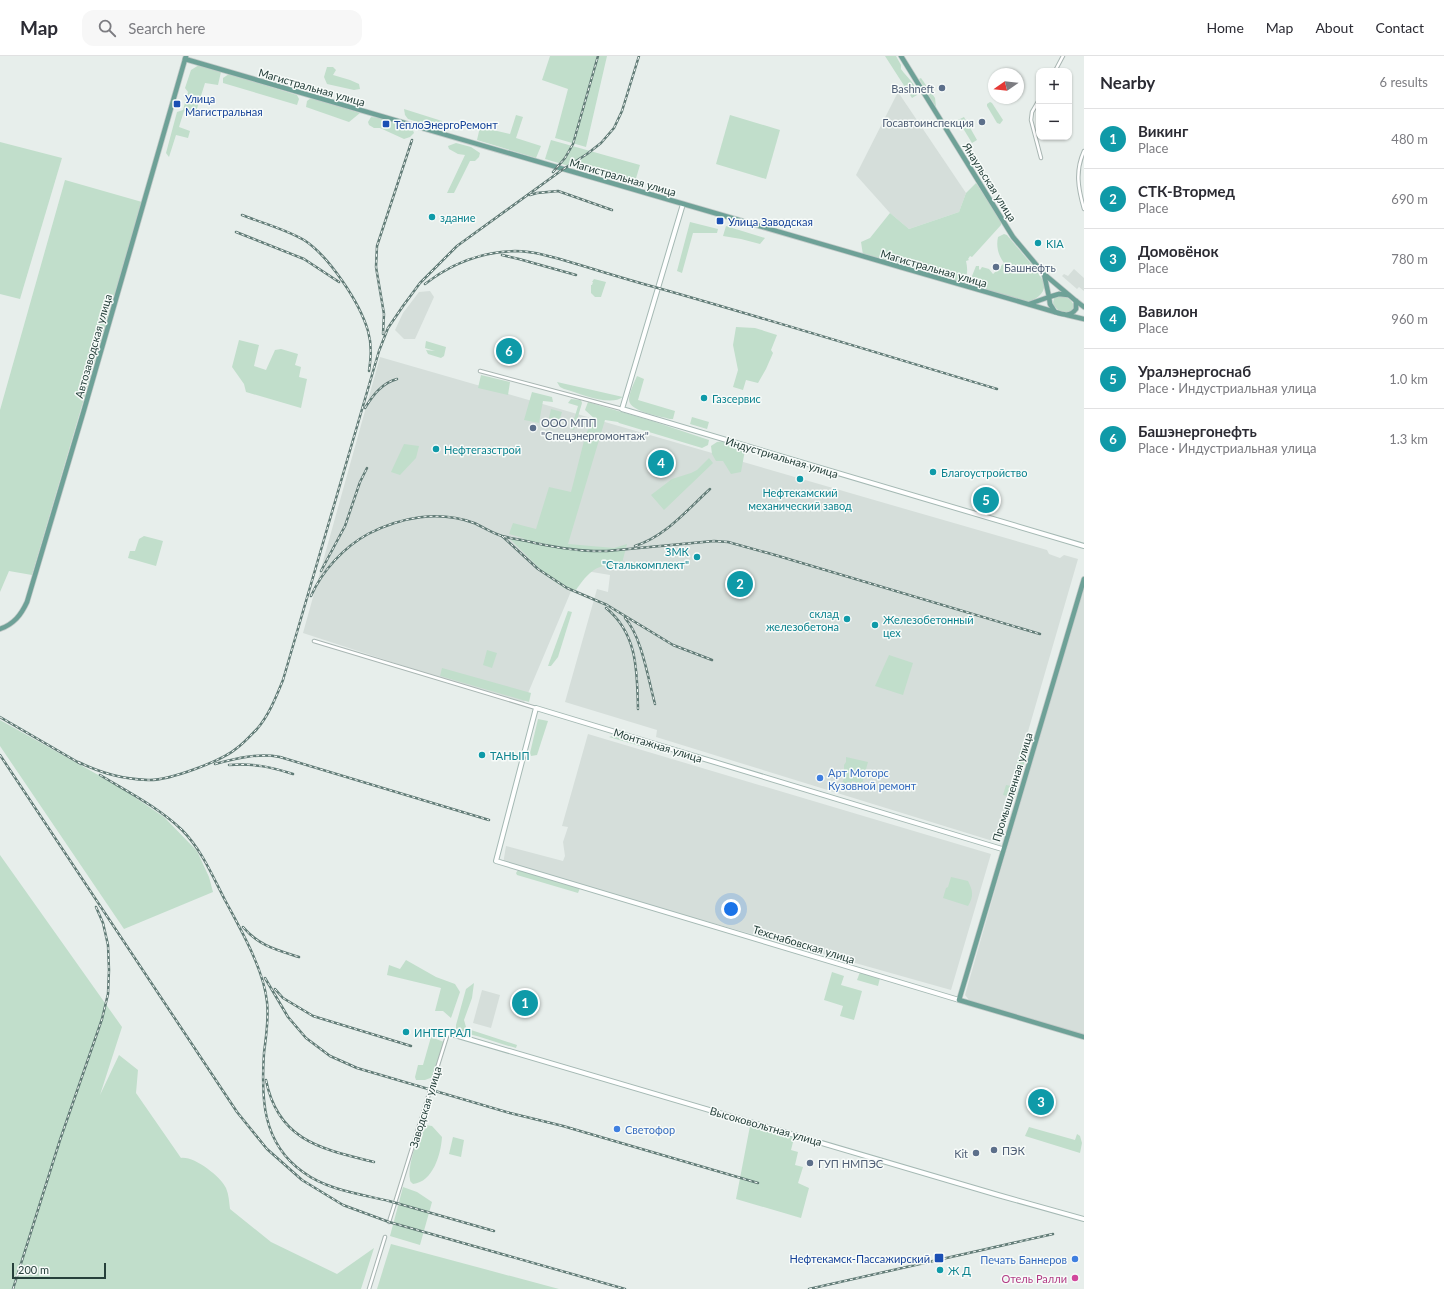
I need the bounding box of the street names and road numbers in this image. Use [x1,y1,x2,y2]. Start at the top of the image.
street label: Магистральная улица [257,66,367,108]
street label: Янаульская улица [960,139,1019,224]
street label: Магистральная улица [568,156,678,198]
street label: Магистральная улица [879,247,989,289]
street label: Автозаводская улица [72,293,114,399]
street label: Индустриальная улица [724,434,840,480]
street label: Монтажная улица [612,725,704,765]
street label: Промышленная улица [989,731,1035,843]
street label: Техснабовская улица [751,922,857,966]
street label: Заводская улица [406,1065,444,1149]
street label: Высоковольтная улица [708,1104,824,1148]

